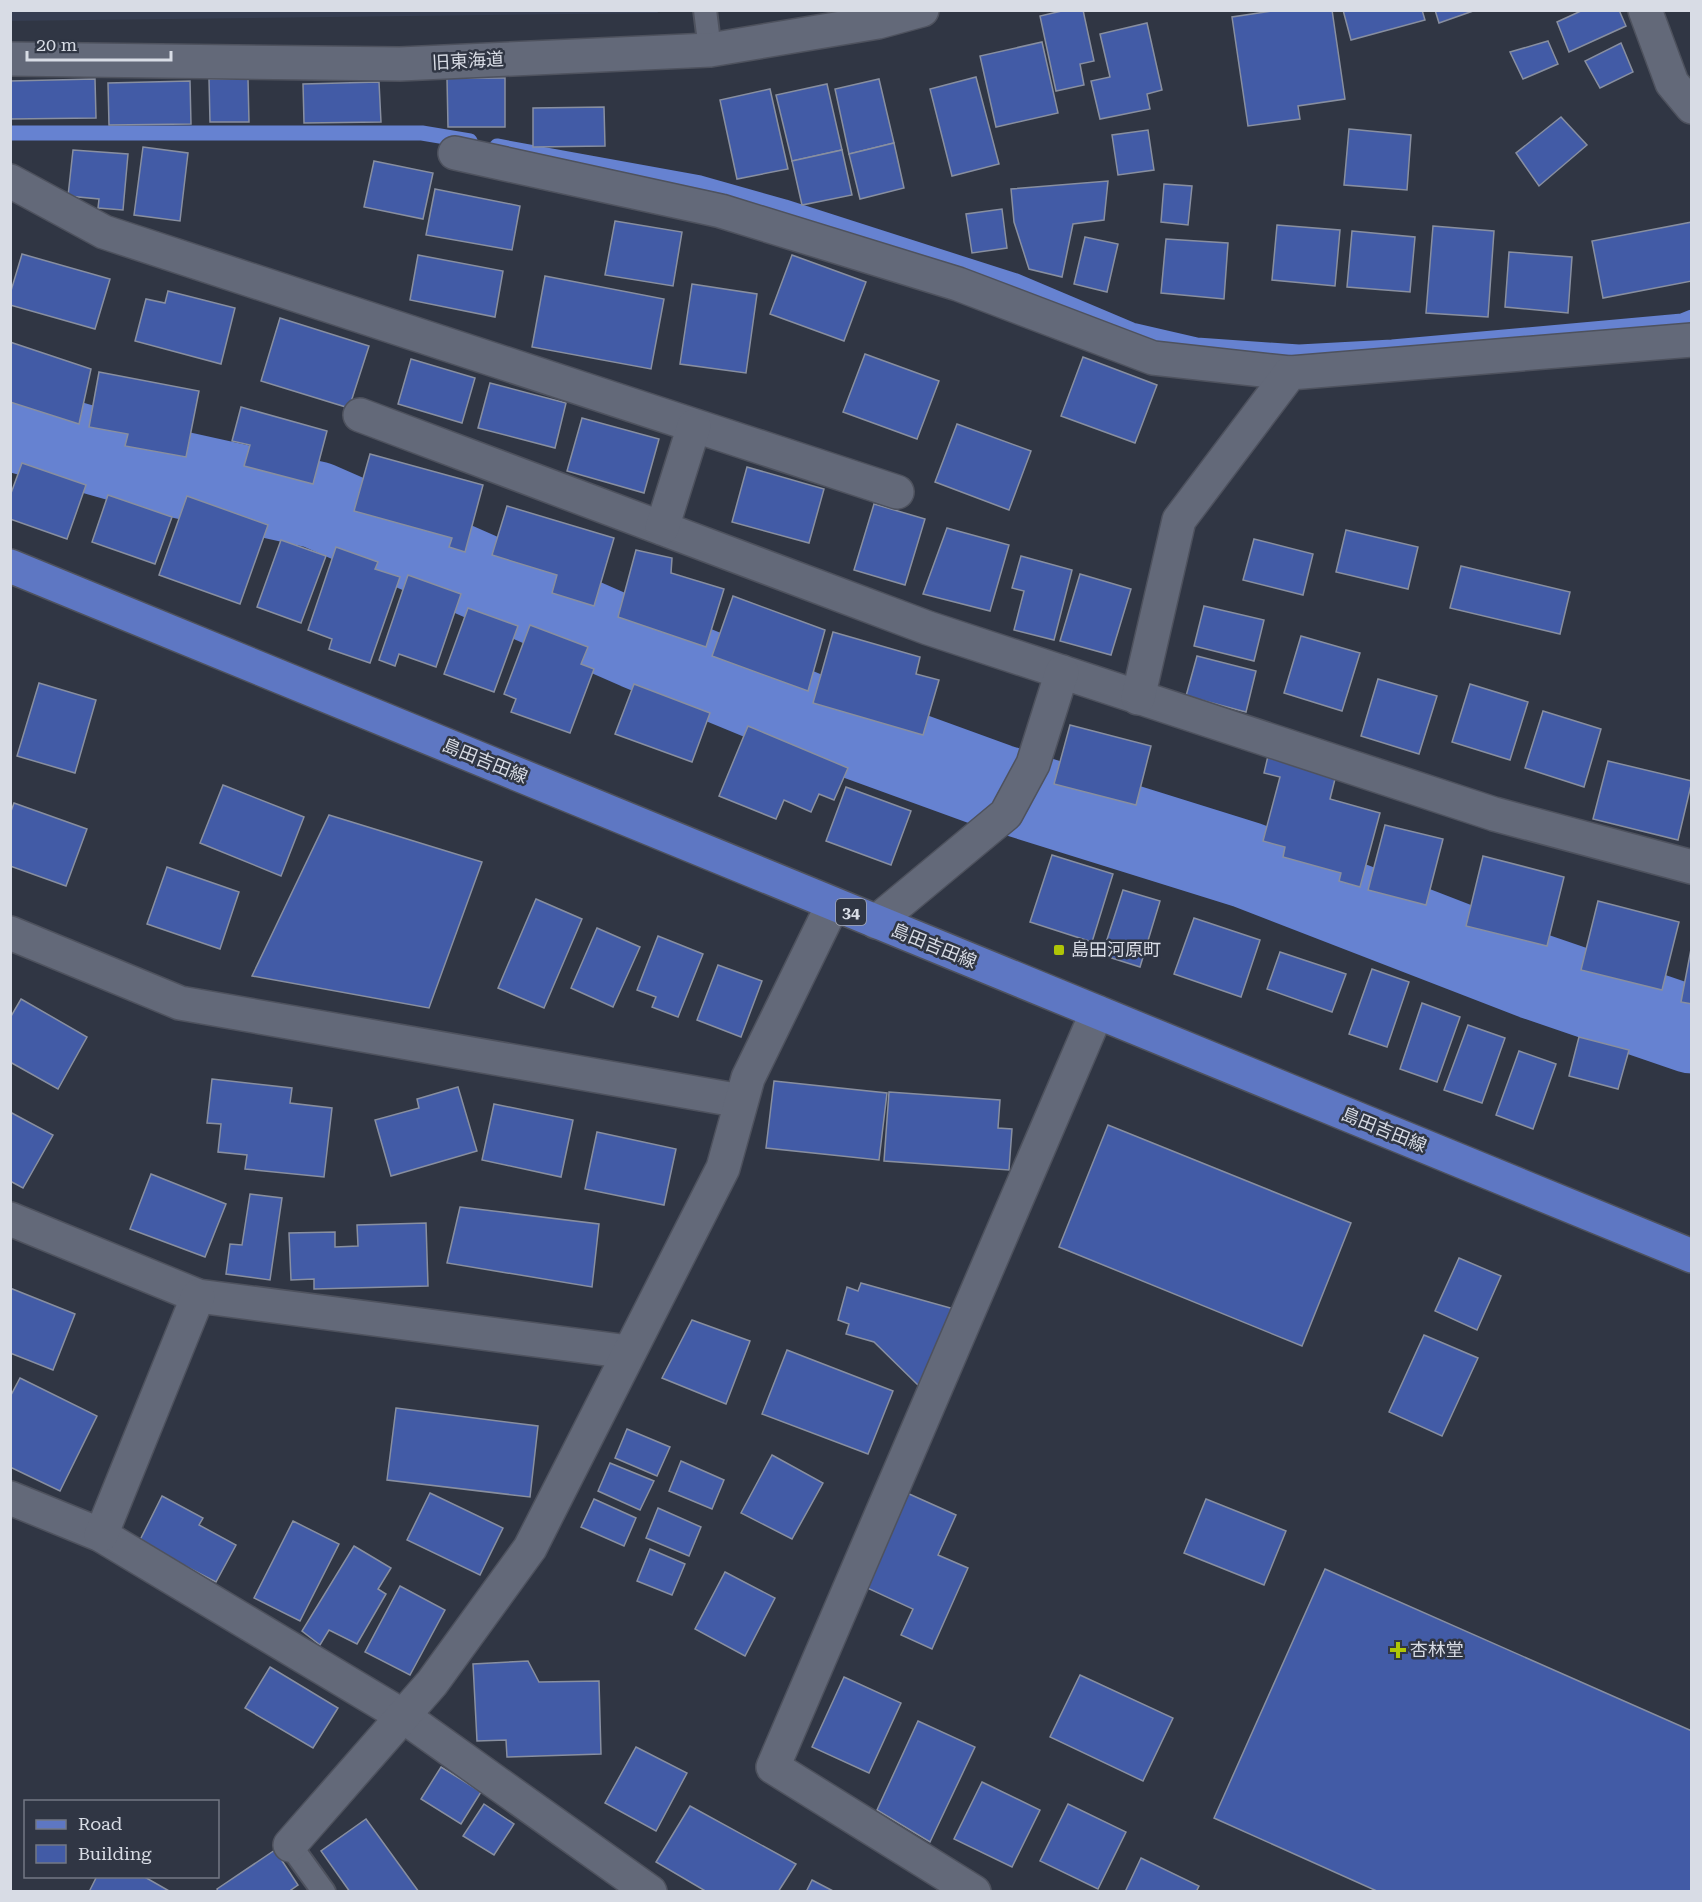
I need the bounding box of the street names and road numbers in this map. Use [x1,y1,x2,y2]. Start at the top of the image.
street label: 旧東海道 [431,48,504,73]
street label: 島田吉田線 [440,734,531,787]
road number: 34 [836,899,866,925]
street label: 島田吉田線 [889,919,980,972]
street label: 島田吉田線 [1339,1103,1430,1156]

